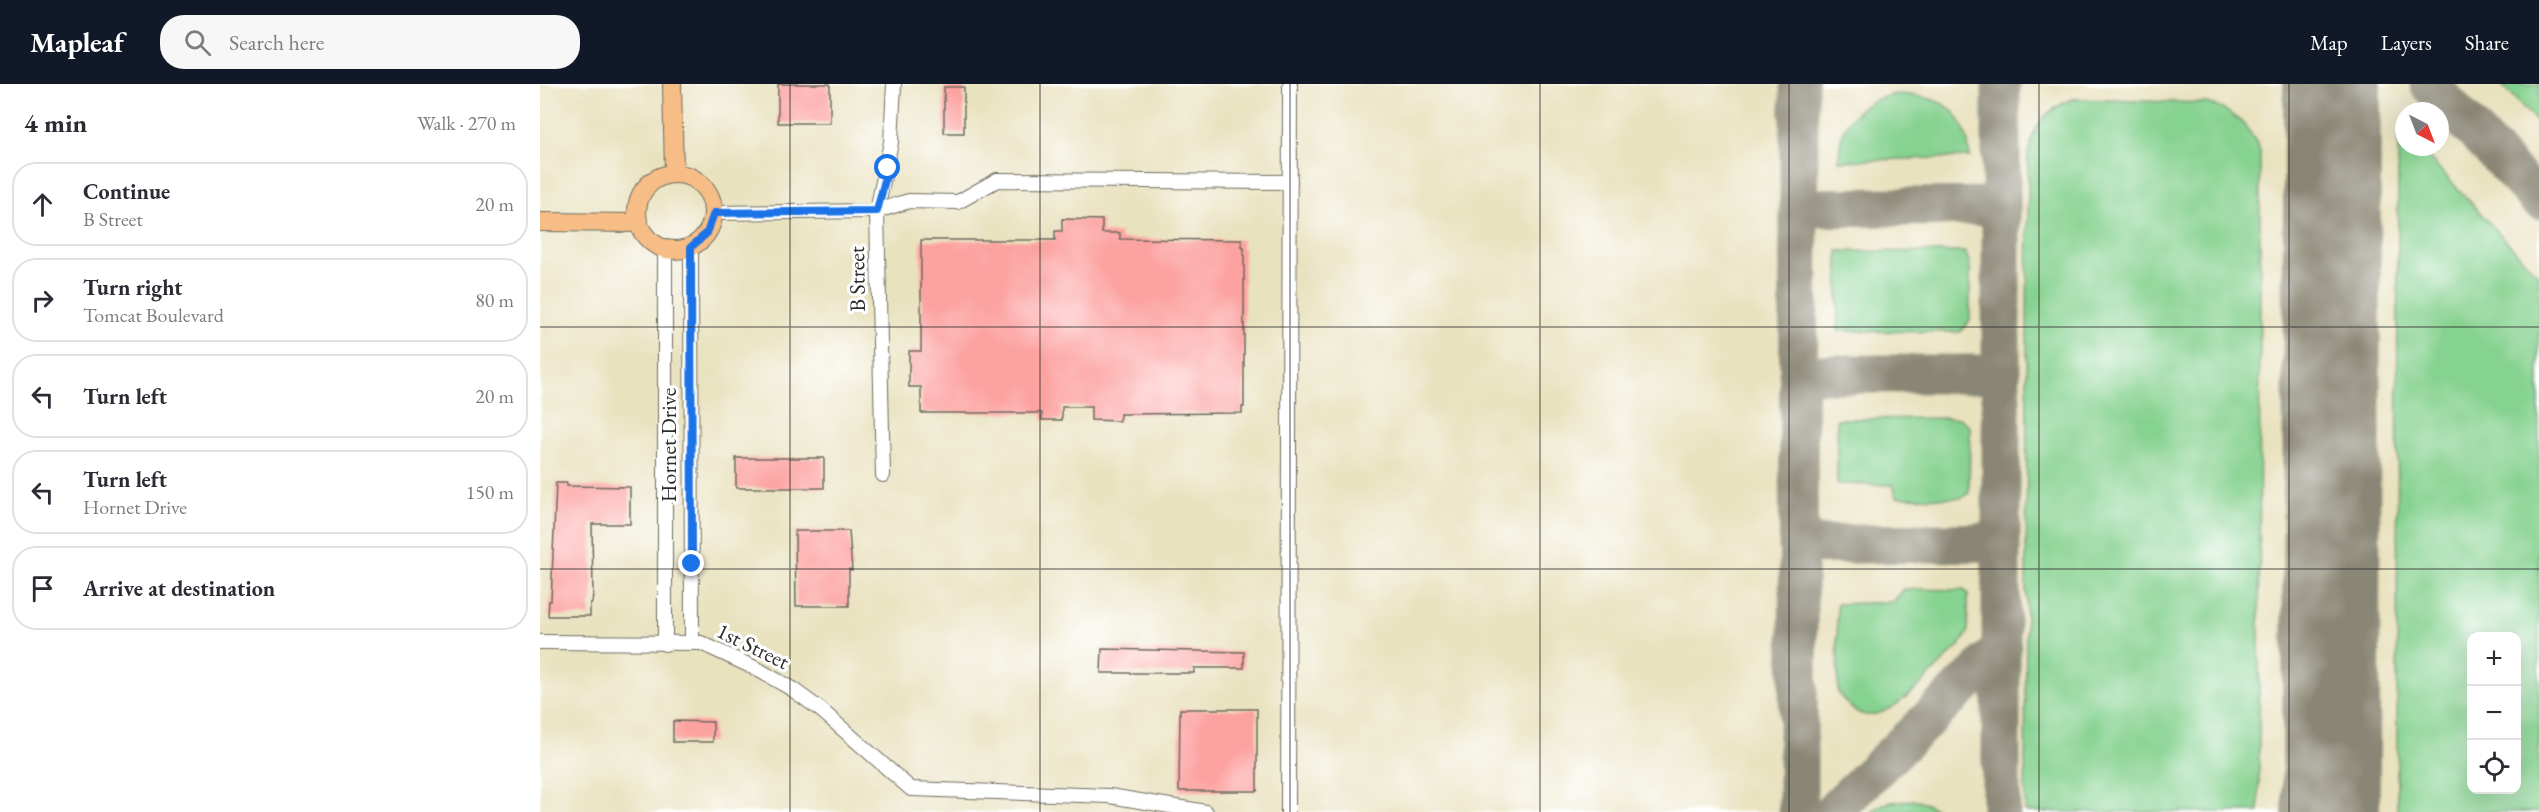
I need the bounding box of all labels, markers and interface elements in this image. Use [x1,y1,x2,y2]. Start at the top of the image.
search box [160,15,580,69]
text: Mapleaf [30,24,124,60]
icon: search [181,26,214,59]
text: Search here [229,28,324,57]
text: Map [2310,29,2348,56]
text: Layers [2381,29,2432,56]
text: Share [2465,29,2509,56]
north arrow [2395,102,2449,156]
text: 4 min [24,106,87,140]
text: Walk · 270 m [417,110,516,136]
route start [874,154,900,180]
text: Continue [83,177,170,206]
icon: ahead [26,188,59,221]
text: 20 m [475,191,514,217]
text: B Street [83,206,143,232]
street label: B Street [842,246,872,312]
text: Turn right [83,273,182,302]
icon: right [26,284,59,317]
text: 80 m [475,287,514,313]
text: Tomcat Boulevard [83,302,224,328]
icon: left [26,380,59,413]
text: Turn left [83,382,167,411]
text: 20 m [475,383,514,409]
street label: Hornet Drive [654,387,683,502]
text: Turn left [83,465,167,494]
icon: left [26,476,59,509]
text: 150 m [466,479,514,505]
text: Hornet Drive [83,494,187,520]
route end [678,550,704,576]
icon: arrive [26,572,59,605]
text: Arrive at destination [83,574,275,603]
street label: 1st Street [712,616,794,676]
map controls [2467,632,2521,794]
button: + [2467,632,2521,686]
button: − [2467,686,2521,740]
button: locate [2467,740,2521,794]

